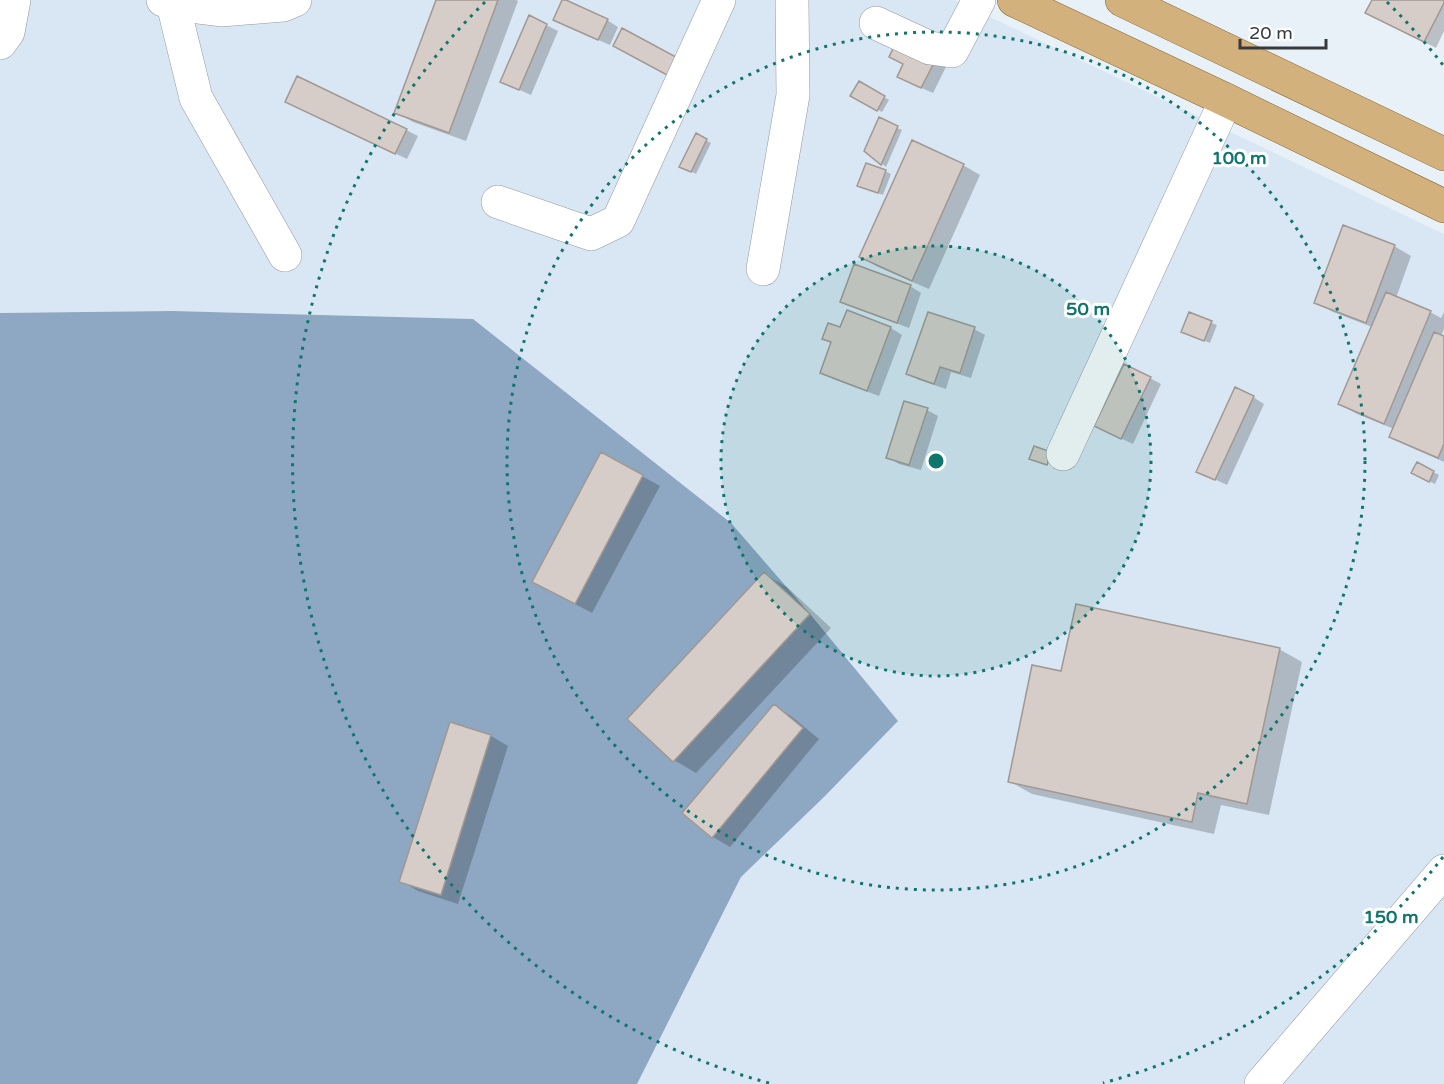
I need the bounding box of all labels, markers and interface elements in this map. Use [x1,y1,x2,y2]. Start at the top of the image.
scale bar [1240,12,1326,50]
text: 20 m [1249,22,1293,44]
text: 100 m [1211,147,1267,169]
text: 50 m [1066,298,1110,320]
centre of rings [926,451,946,471]
text: 150 m [1363,906,1419,928]

